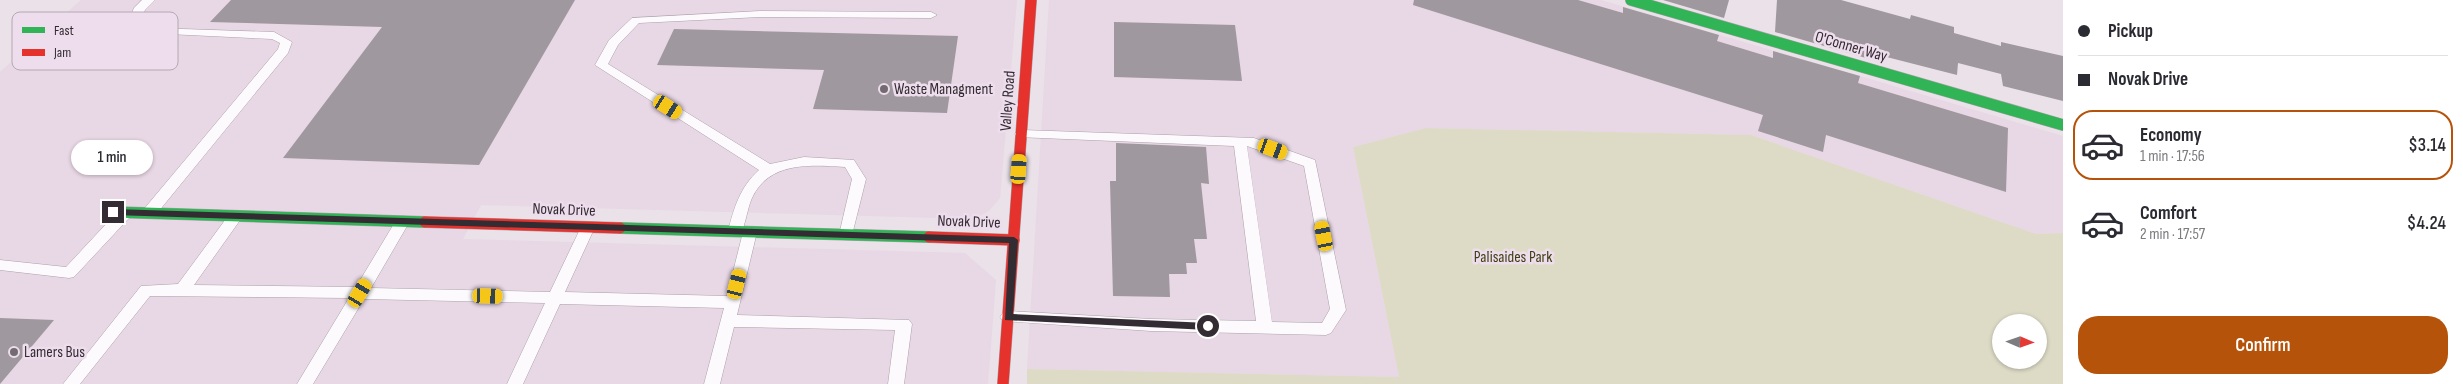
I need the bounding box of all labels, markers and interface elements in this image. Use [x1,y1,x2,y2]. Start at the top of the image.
legend [12,12,178,70]
text: Pickup [2108,20,2153,43]
text: Fast [54,22,74,39]
street label: O'Conner Way [1813,28,1889,66]
text: Jam [53,44,71,61]
text: Novak Drive [2108,68,2188,91]
street label: Valley Road [996,70,1020,132]
place label: Waste Managment [894,80,993,99]
marker: Waste Managment [878,83,890,95]
car [651,93,684,121]
icon: car [2080,123,2125,168]
text: Economy [2140,124,2202,147]
text: $3.14 [2408,134,2446,157]
car [1256,137,1289,161]
callout: 1 min [72,140,154,174]
text: 1 min · 17:56 [2140,147,2205,166]
text: 1 min [97,148,127,167]
car [1010,154,1027,184]
street label: Novak Drive [532,199,596,221]
route end [102,201,124,223]
icon: car [2080,201,2125,246]
text: Comfort [2140,202,2197,225]
street label: Novak Drive [937,211,1001,233]
text: $4.24 [2407,212,2446,235]
car [1313,220,1334,252]
text: 2 min · 17:57 [2140,225,2205,244]
park label: Palisaides Park [1474,248,1552,267]
car [726,268,747,300]
car [345,276,374,310]
car [472,288,503,304]
north arrow [1992,314,2048,369]
map controls [1992,314,2047,369]
route start [1197,315,1219,337]
button: Confirm [2078,316,2448,374]
place label: Lamers Bus [24,343,85,362]
marker: Lamers Bus [8,346,20,358]

